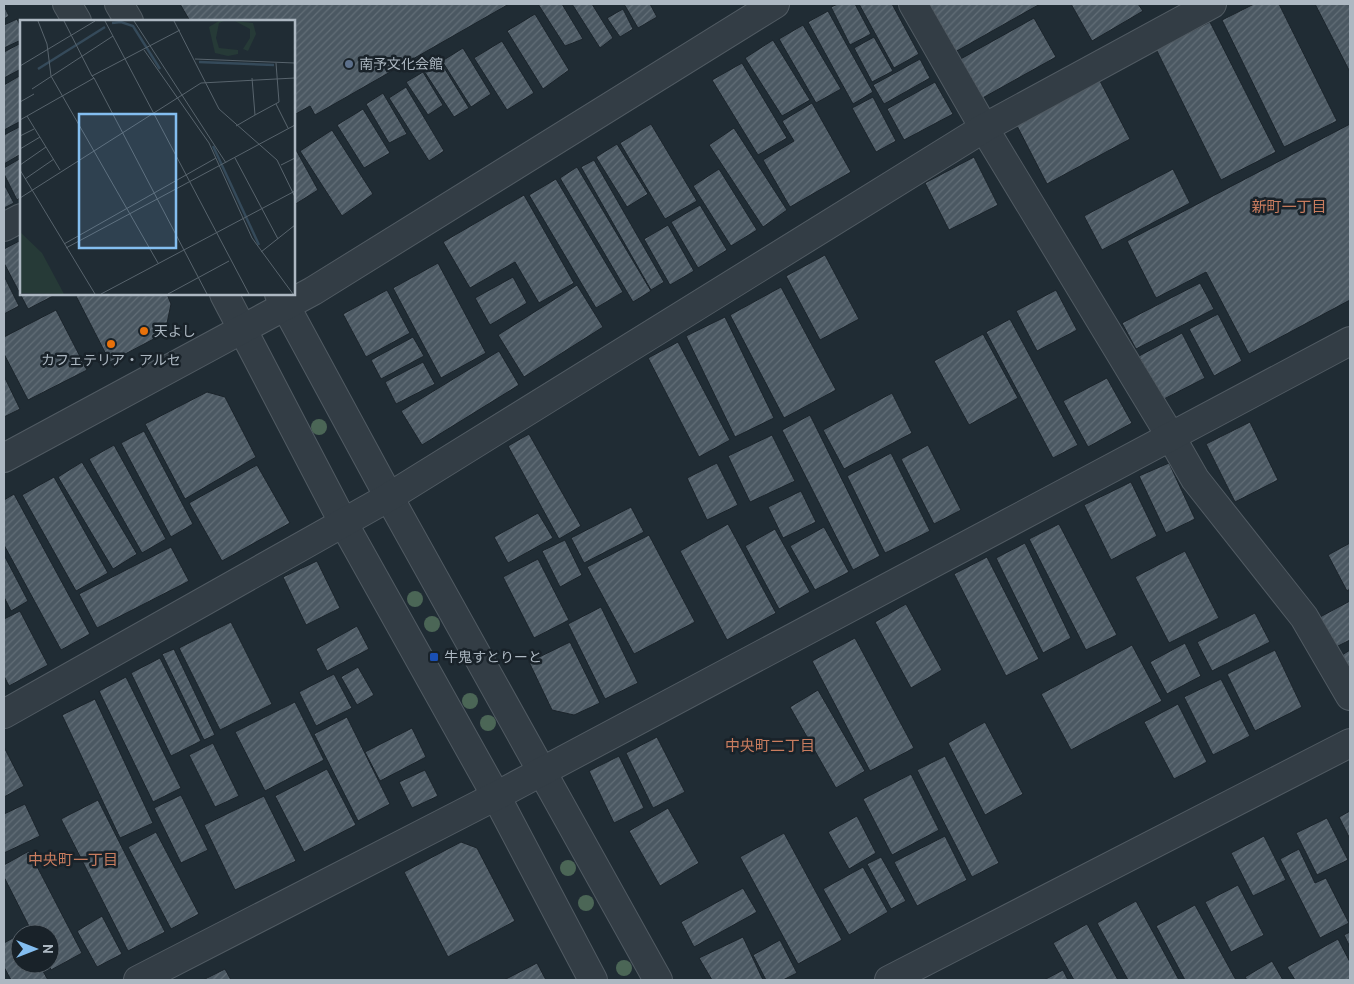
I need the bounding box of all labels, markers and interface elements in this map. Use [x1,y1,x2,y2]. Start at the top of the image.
inset map [20,20,295,295]
place label: 南予文化会館 [359,55,443,73]
marker: 南予文化会館 [343,58,355,70]
district label: 新町一丁目 [1251,198,1327,216]
place label: 天よし [154,322,196,340]
marker: 天よし [138,325,150,337]
marker: カフェテリア・アルセ [105,338,117,350]
place label: カフェテリア・アルセ [41,351,181,369]
place label: 牛鬼すとりーと [444,648,542,666]
marker: 牛鬼すとりーと [428,651,440,663]
district label: 中央町二丁目 [725,737,815,755]
district label: 中央町一丁目 [28,851,118,869]
north arrow [10,924,60,974]
text: N [39,944,57,954]

